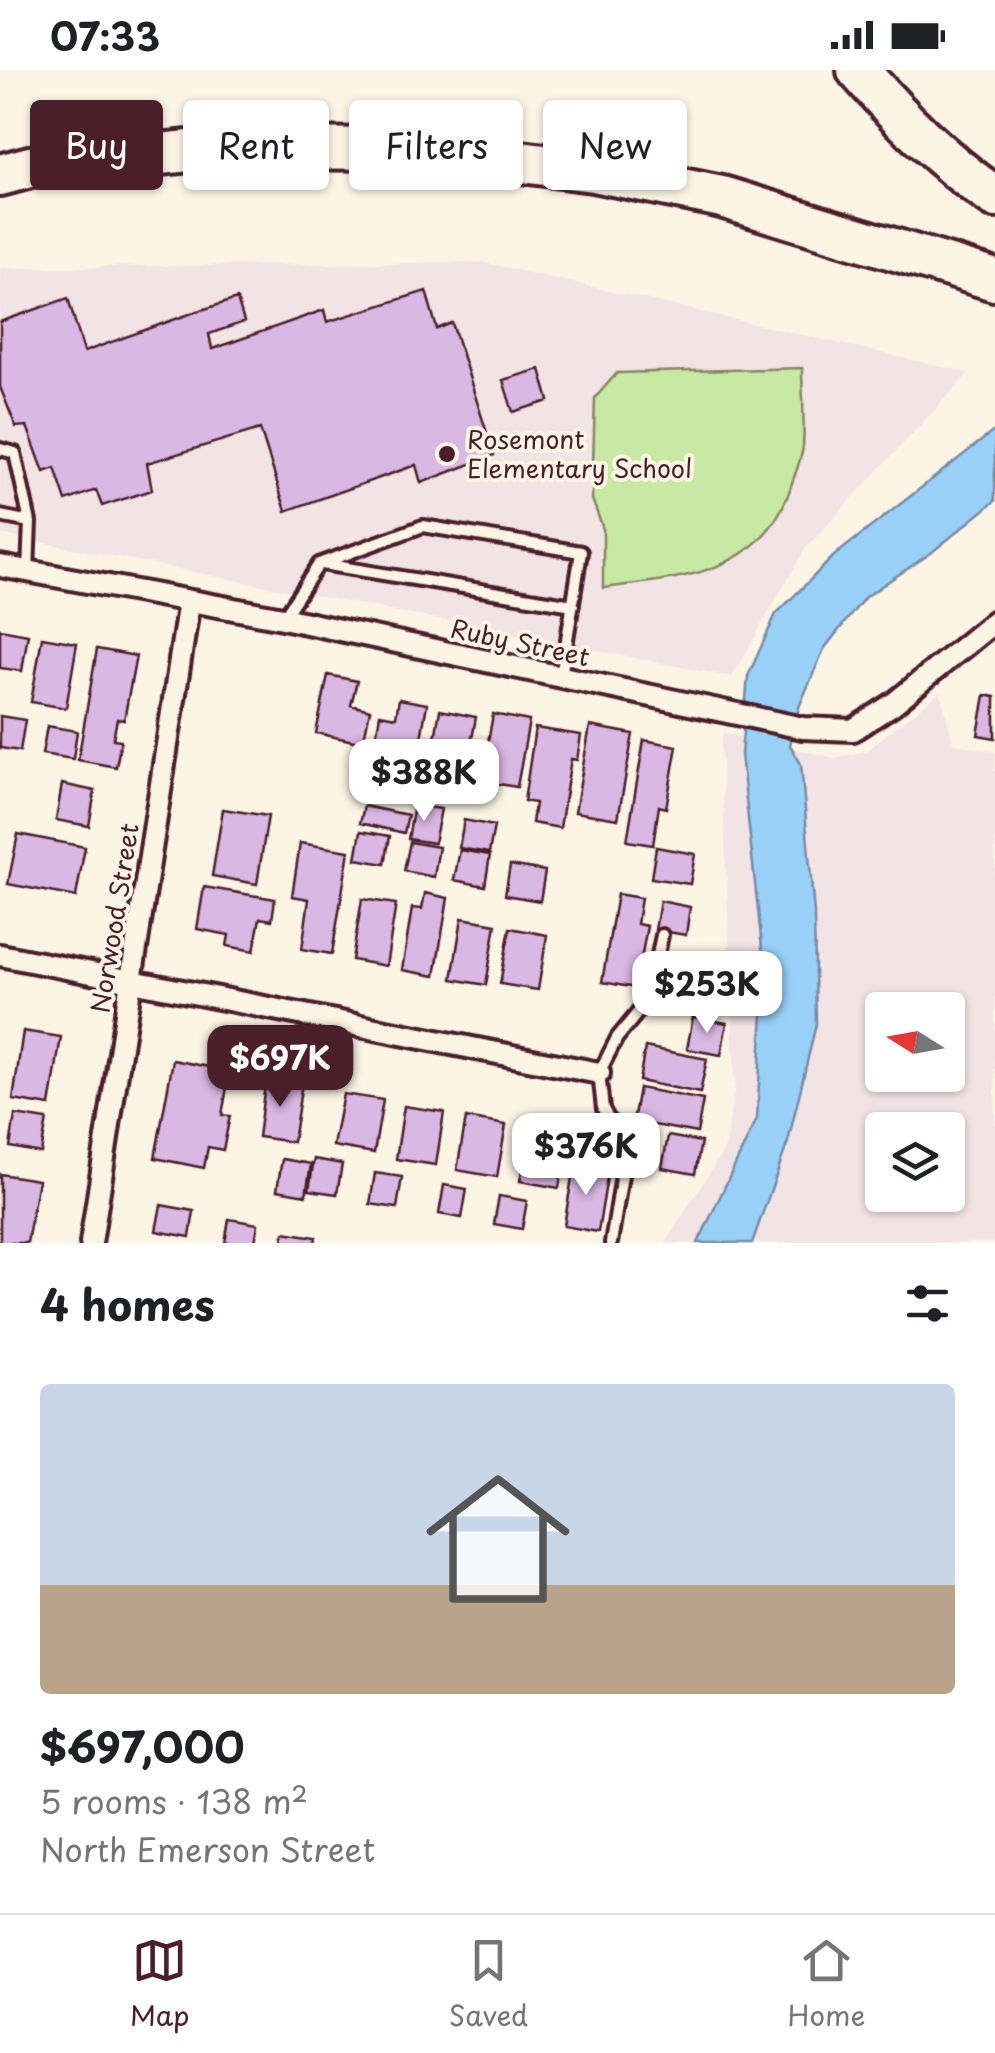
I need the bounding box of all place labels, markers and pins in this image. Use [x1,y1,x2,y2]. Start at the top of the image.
place label: Rosemont Elementary School [467,420,692,487]
marker: Rosemont Elementary School [436,443,458,465]
pin: $388K [354,739,494,824]
pin: $253K [637,951,777,1036]
pin: $697K [210,1025,350,1110]
pin: $376K [516,1113,656,1198]

